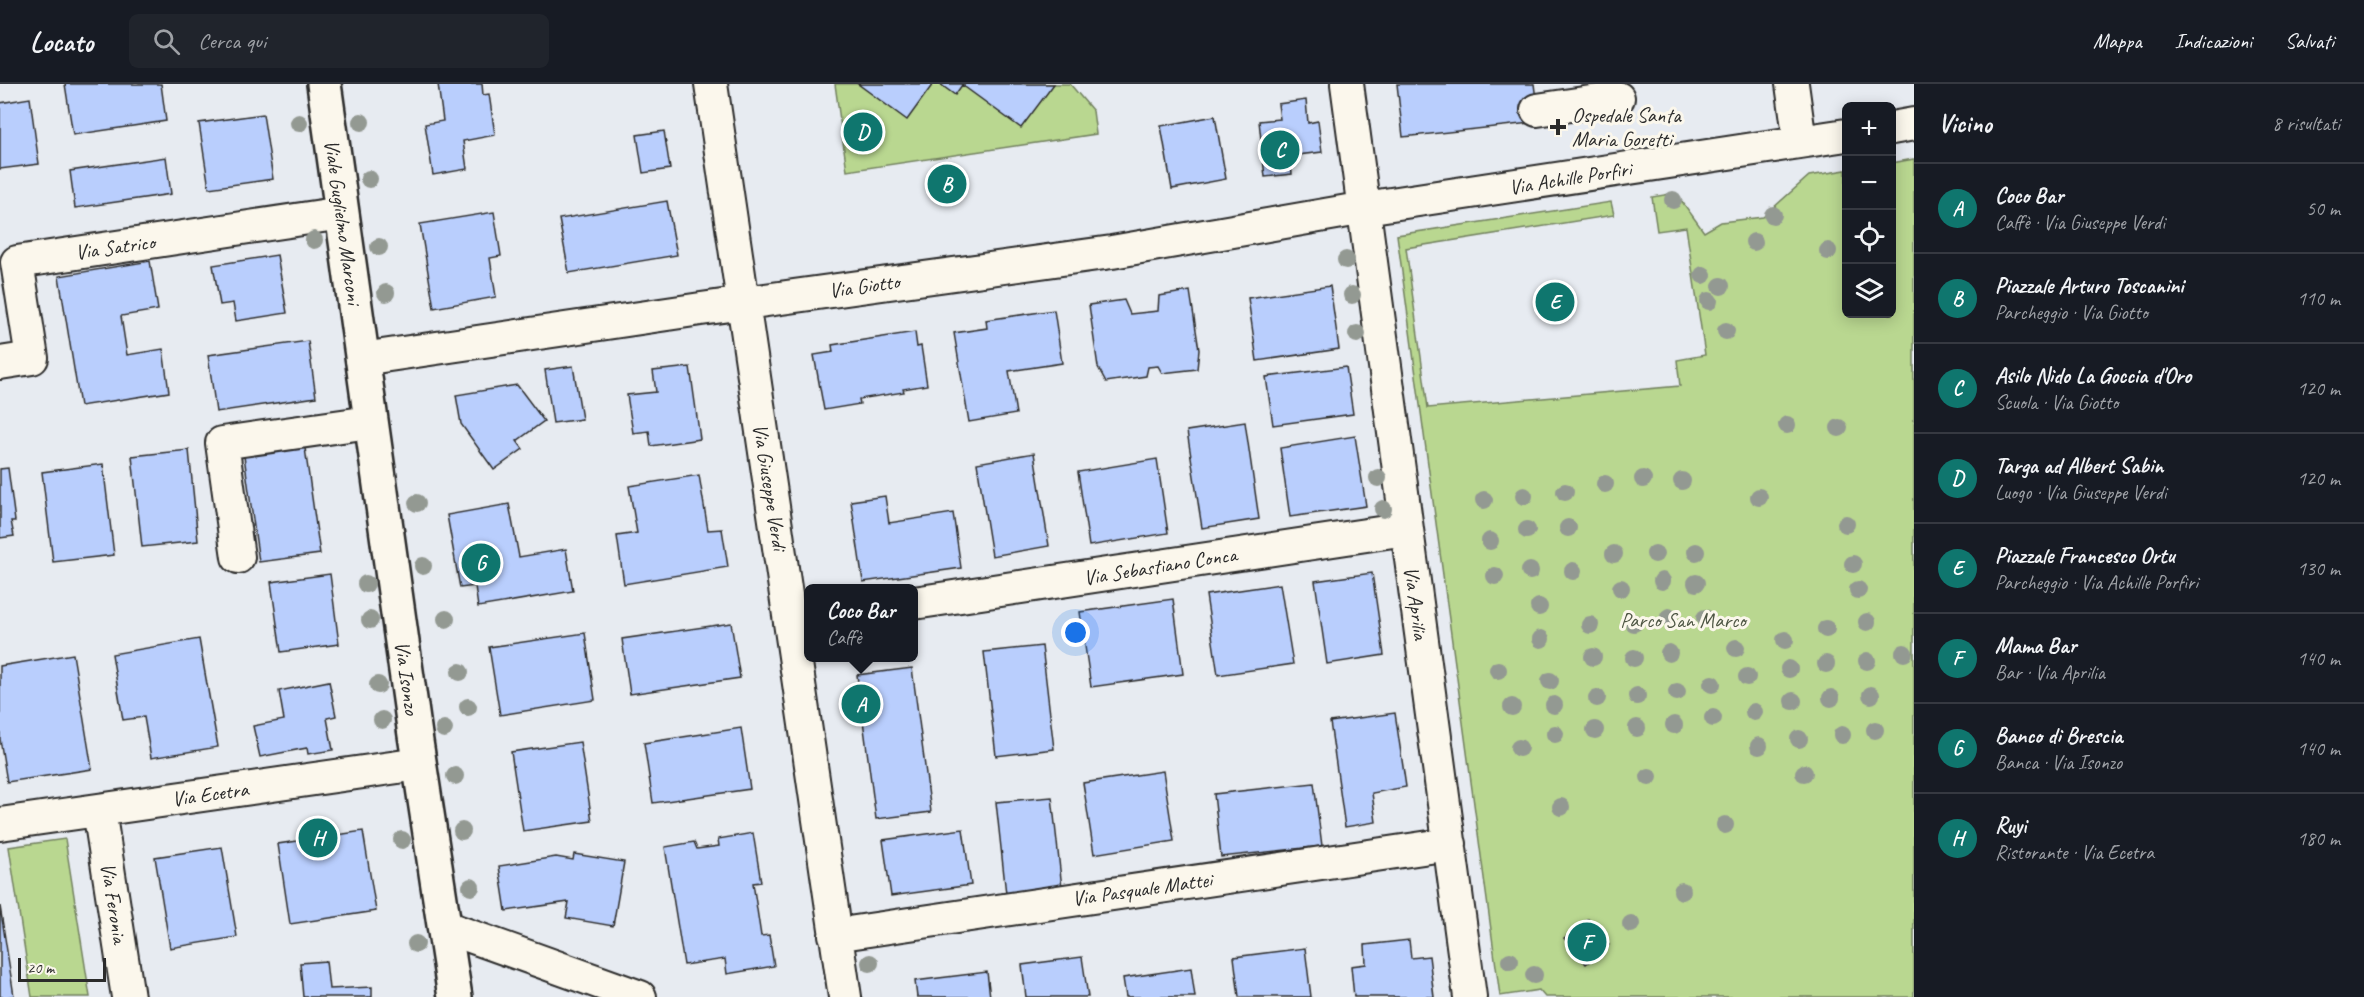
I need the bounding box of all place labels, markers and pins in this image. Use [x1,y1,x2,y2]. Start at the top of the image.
place label: Ospedale Santa Maria Goretti [1572,102,1682,152]
pin: D [844,110,882,154]
marker: Ospedale Santa Maria Goretti [1549,118,1567,136]
pin: C [1260,128,1300,172]
pin: B [928,162,966,206]
pin: E [1536,280,1574,324]
pin: G [462,540,500,586]
pin: A [842,682,880,726]
pin: H [298,816,338,861]
pin: F [1568,920,1606,964]

